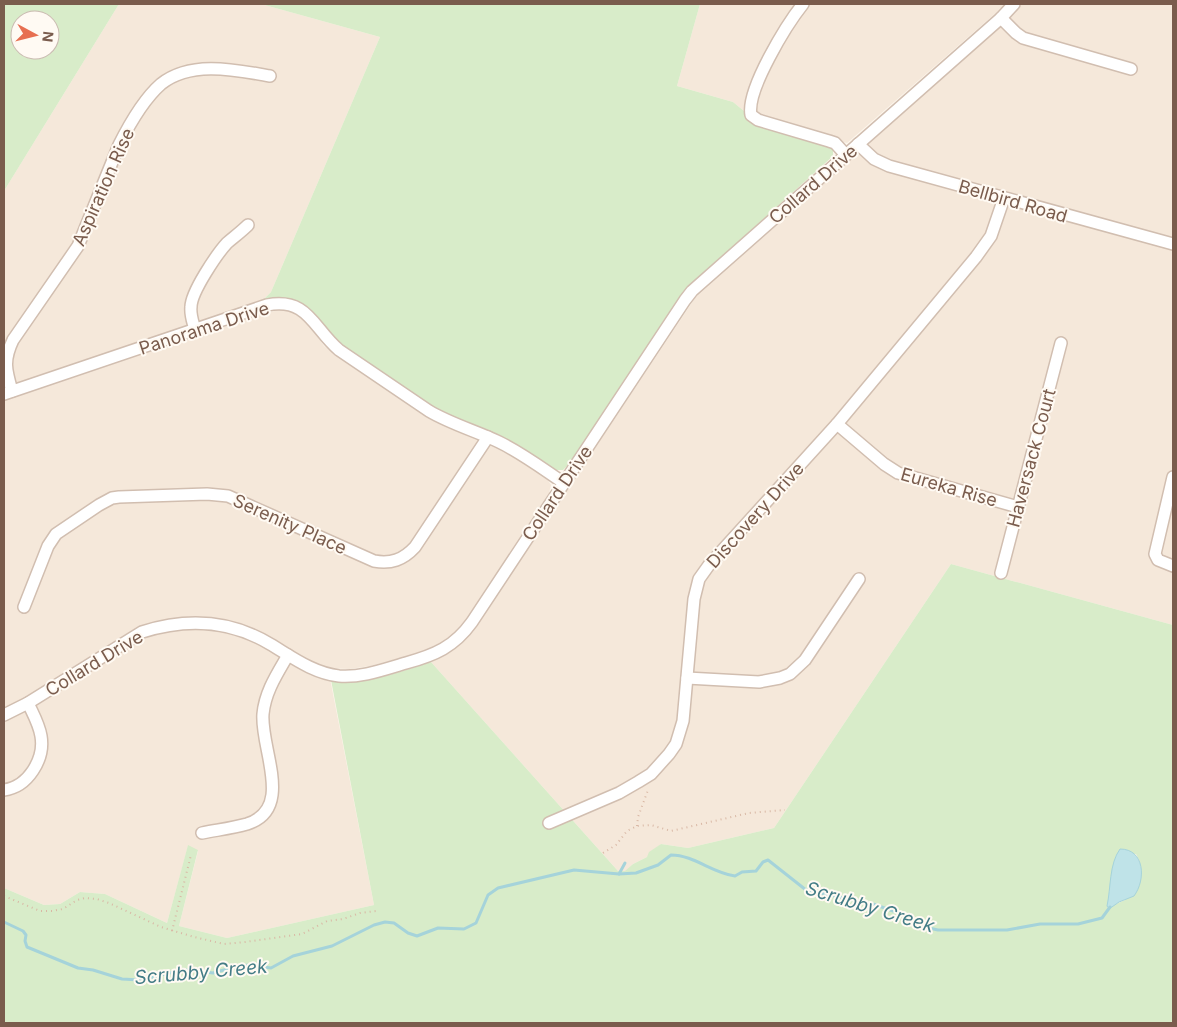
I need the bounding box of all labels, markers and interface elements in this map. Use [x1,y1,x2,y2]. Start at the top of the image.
north arrow [10,10,60,60]
text: N [39,30,57,43]
street label: Aspiration Rise [68,125,138,249]
street label: Collard Drive [765,140,861,228]
street label: Bellbird Road [956,175,1070,227]
street label: Panorama Drive [136,297,272,359]
street label: Haversack Court [1002,386,1060,530]
street label: Collard Drive [518,442,596,544]
street label: Discovery Drive [702,458,808,572]
street label: Eureka Rise [898,463,1000,511]
street label: Serenity Place [230,490,350,558]
street label: Collard Drive [41,626,147,700]
water label: Scrubby Creek [803,876,938,938]
water label: Scrubby Creek [134,955,269,989]

